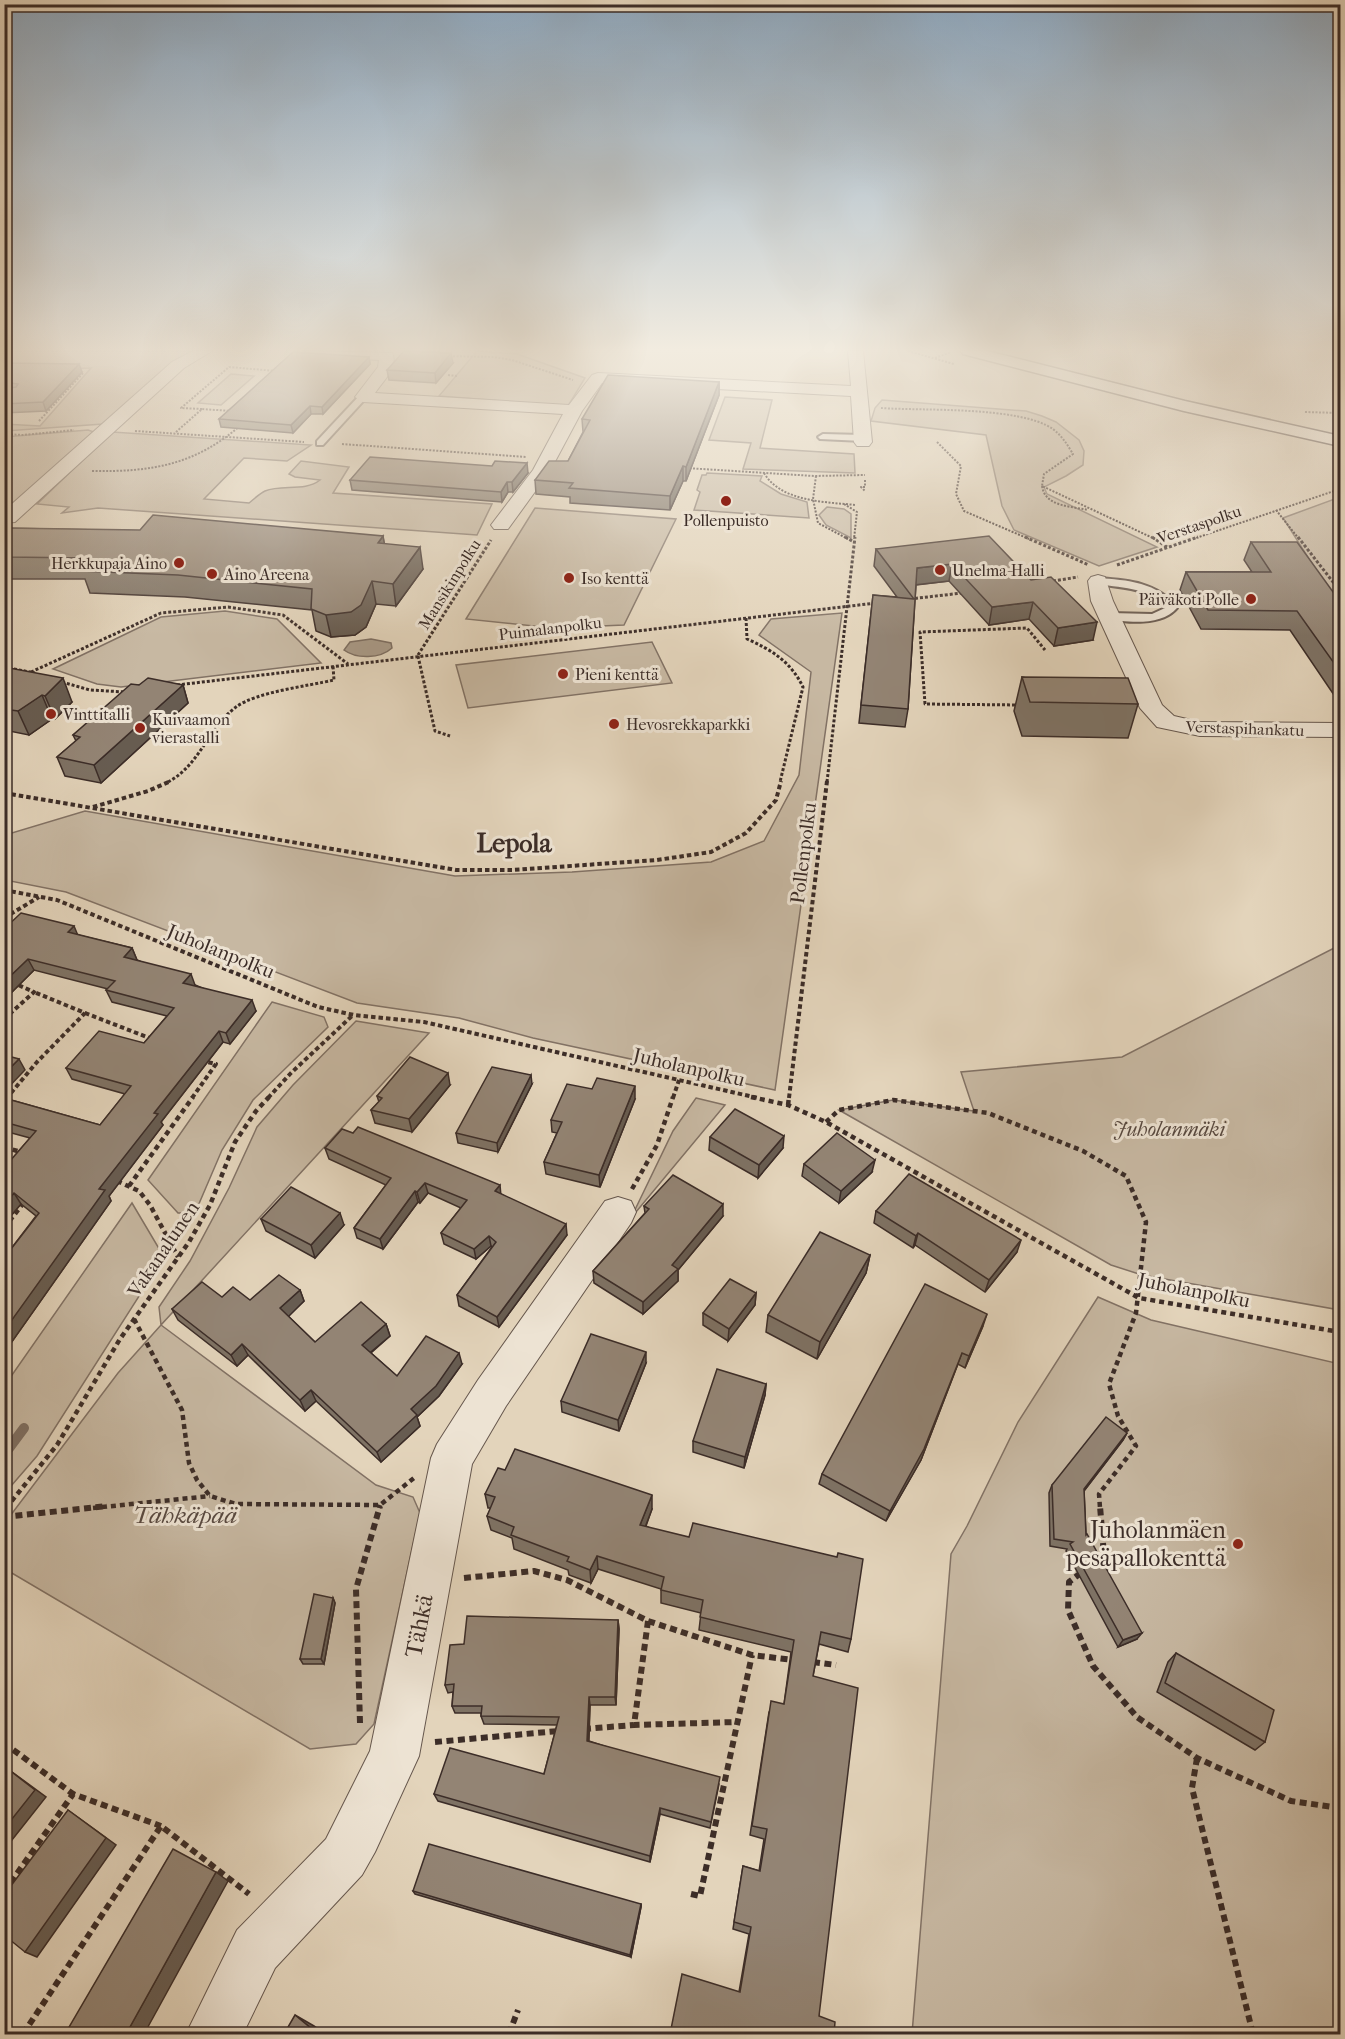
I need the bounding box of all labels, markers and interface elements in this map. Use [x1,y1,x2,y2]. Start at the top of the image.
marker: Pollenpuisto [719,494,733,508]
street label: Verstaspolku [1154,501,1244,548]
place label: Pollenpuisto [683,511,769,530]
street label: Mansikinpolku [414,536,485,633]
place label: Herkkupaja Aino [51,554,167,573]
marker: Herkkupaja Aino [172,556,186,570]
place label: Unelma-Halli [952,561,1045,580]
marker: Unelma-Halli [933,563,947,577]
place label: Aino Areena [223,565,310,584]
marker: Aino Areena [205,567,219,581]
place label: Iso kenttä [581,569,649,588]
marker: Iso kenttä [562,571,576,585]
place label: Päiväkoti Polle [1139,590,1239,609]
marker: Päiväkoti Polle [1244,592,1258,606]
street label: Puimalanpolku [497,613,603,644]
place label: Pieni kenttä [575,665,659,684]
marker: Pieni kenttä [556,667,570,681]
place label: Vinttitalli [62,705,130,724]
marker: Vinttitalli [44,707,58,721]
place label: Kuivaamon vierastalli [152,710,231,747]
place label: Hevosrekkaparkki [626,715,751,734]
marker: Hevosrekkaparkki [607,717,621,731]
street label: Verstaspihankatu [1184,717,1305,740]
marker: Kuivaamon vierastalli [133,721,147,735]
street label: Pollenpolku [786,800,821,905]
district label: Lepola [477,828,552,859]
street label: Juholanpolku [162,919,279,984]
street label: Juholanpolku [629,1043,748,1092]
park label: Juholanmäki [1113,1118,1227,1141]
street label: Vakanalunen [122,1196,204,1303]
street label: Juholanpolku [1134,1268,1253,1313]
park label: Tähkäpää [133,1501,238,1529]
place label: Juholanmäen pesäpallokenttä [1065,1516,1227,1572]
marker: Juholanmäen pesäpallokenttä [1231,1537,1245,1551]
street label: Tähkä [399,1591,439,1660]

